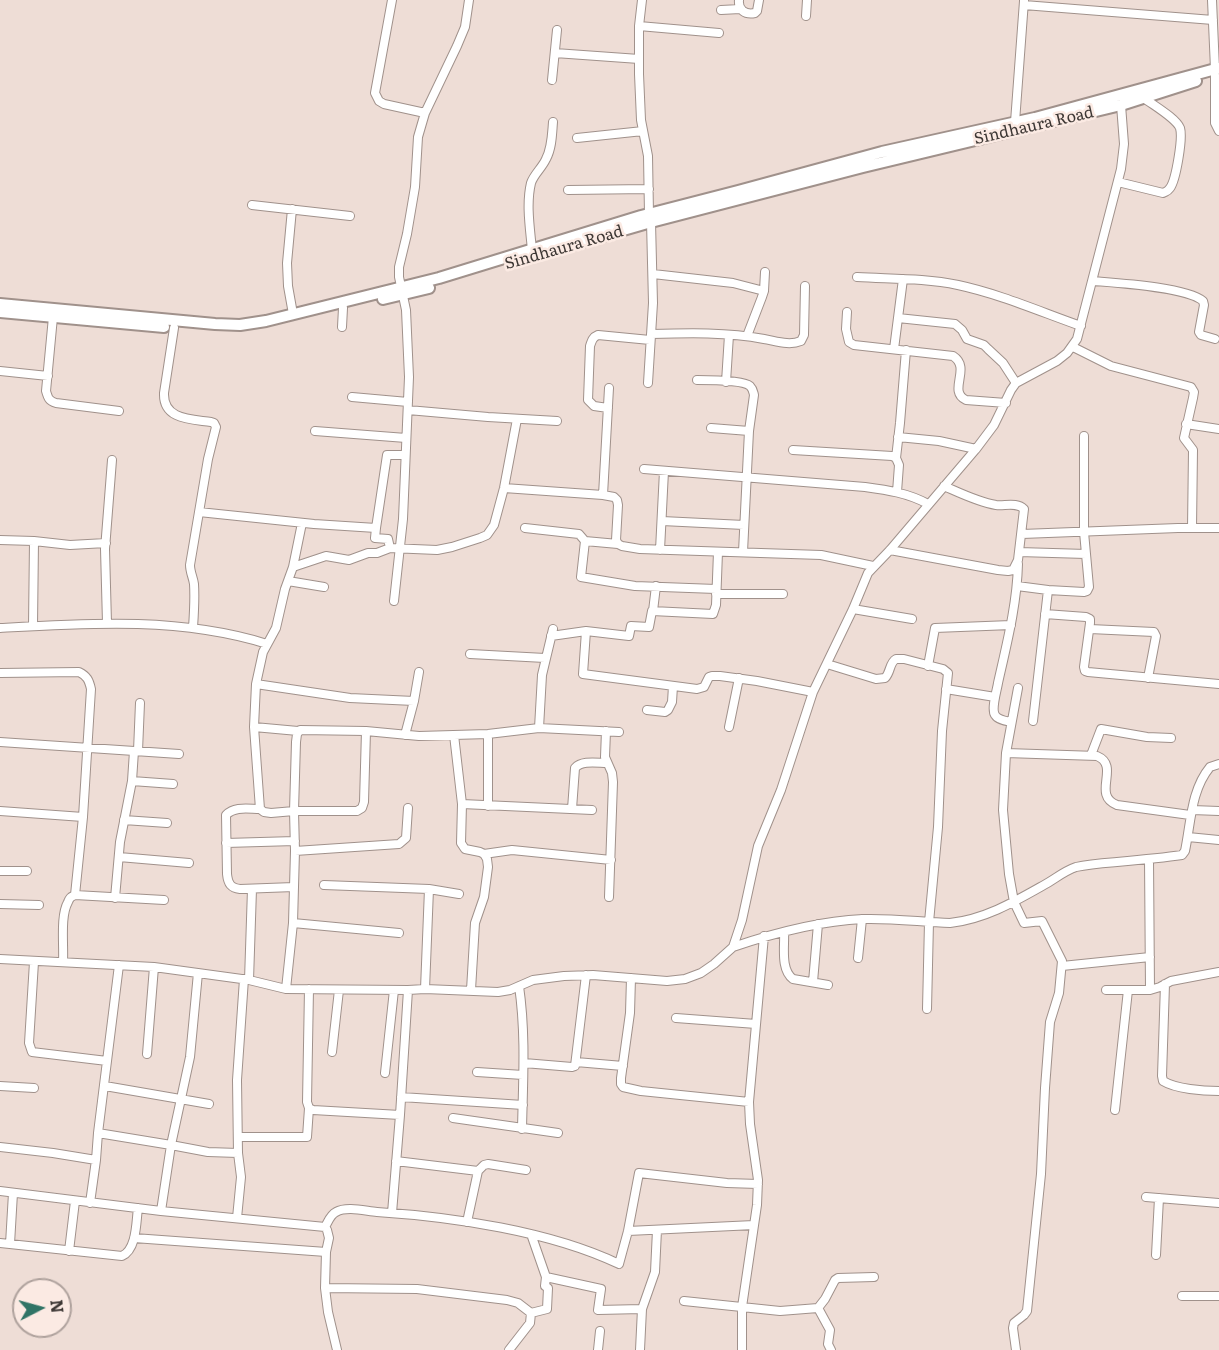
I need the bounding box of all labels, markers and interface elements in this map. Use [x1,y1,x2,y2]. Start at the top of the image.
street label: Sindhaura Road [972,103,1096,149]
street label: Sindhaura Road [503,222,625,274]
north arrow [12,1278,72,1338]
text: N [45,1298,71,1314]

